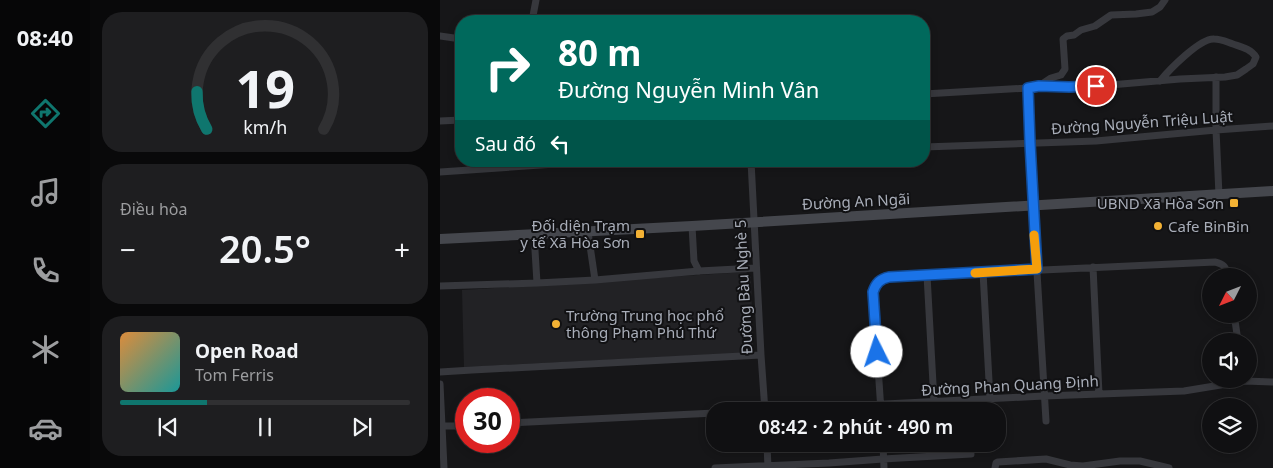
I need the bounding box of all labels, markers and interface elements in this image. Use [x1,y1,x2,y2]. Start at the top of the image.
text: 08:40 [17,22,73,52]
text: 80 m [558,29,641,76]
icon: right [475,35,540,100]
text: 19 [235,52,295,123]
pin [1075,65,1117,107]
icon: arrive [1082,72,1110,100]
text: Đường Nguyễn Minh Vân [558,74,819,104]
icon: directions [28,96,63,131]
street label: Đường Nguyễn Triệu Luật [1050,106,1234,138]
text: km/h [243,115,287,139]
icon: left [546,130,574,158]
text: Sau đó [475,131,536,157]
icon: music [28,175,63,210]
street label: Đường An Ngãi [801,188,911,214]
place label: UBND Xã Hòa Sơn [1097,193,1224,213]
marker: UBND Xã Hòa Sơn [1228,197,1240,209]
text: Điều hòa [120,198,187,220]
place label: Đối diện Trạm y tế Xã Hòa Sơn [520,215,630,252]
place label: Cafe BinBin [1168,216,1249,236]
street label: Đường Bàu Nghè 5 [729,219,757,355]
marker: Cafe BinBin [1152,220,1164,232]
text: 20.5° [219,222,311,274]
marker: Đối diện Trạm y tế Xã Hòa Sơn [634,228,646,240]
text: − [120,230,136,268]
text: + [394,230,410,268]
icon: phone [28,253,63,288]
north arrow [1202,268,1258,322]
map controls [1202,268,1257,453]
place label: Trường Trung học phổ thông Phạm Phú Thứ [566,305,724,342]
marker: Trường Trung học phổ thông Phạm Phú Thứ [550,318,562,330]
position arrow [850,325,902,377]
icon: climate [28,332,63,367]
button: sound [1202,333,1257,388]
text: Open Road [195,338,298,364]
text: Tom Ferris [195,364,274,386]
street label: Đường Phan Quang Định [921,370,1099,400]
speed limit sign: 30 [455,388,520,453]
button: layers [1202,398,1257,453]
icon: car [28,411,63,446]
icon: previous [154,413,182,441]
icon: pause [251,413,279,441]
icon: next [348,413,376,441]
text: 08:42 · 2 phút · 490 m [759,414,953,440]

